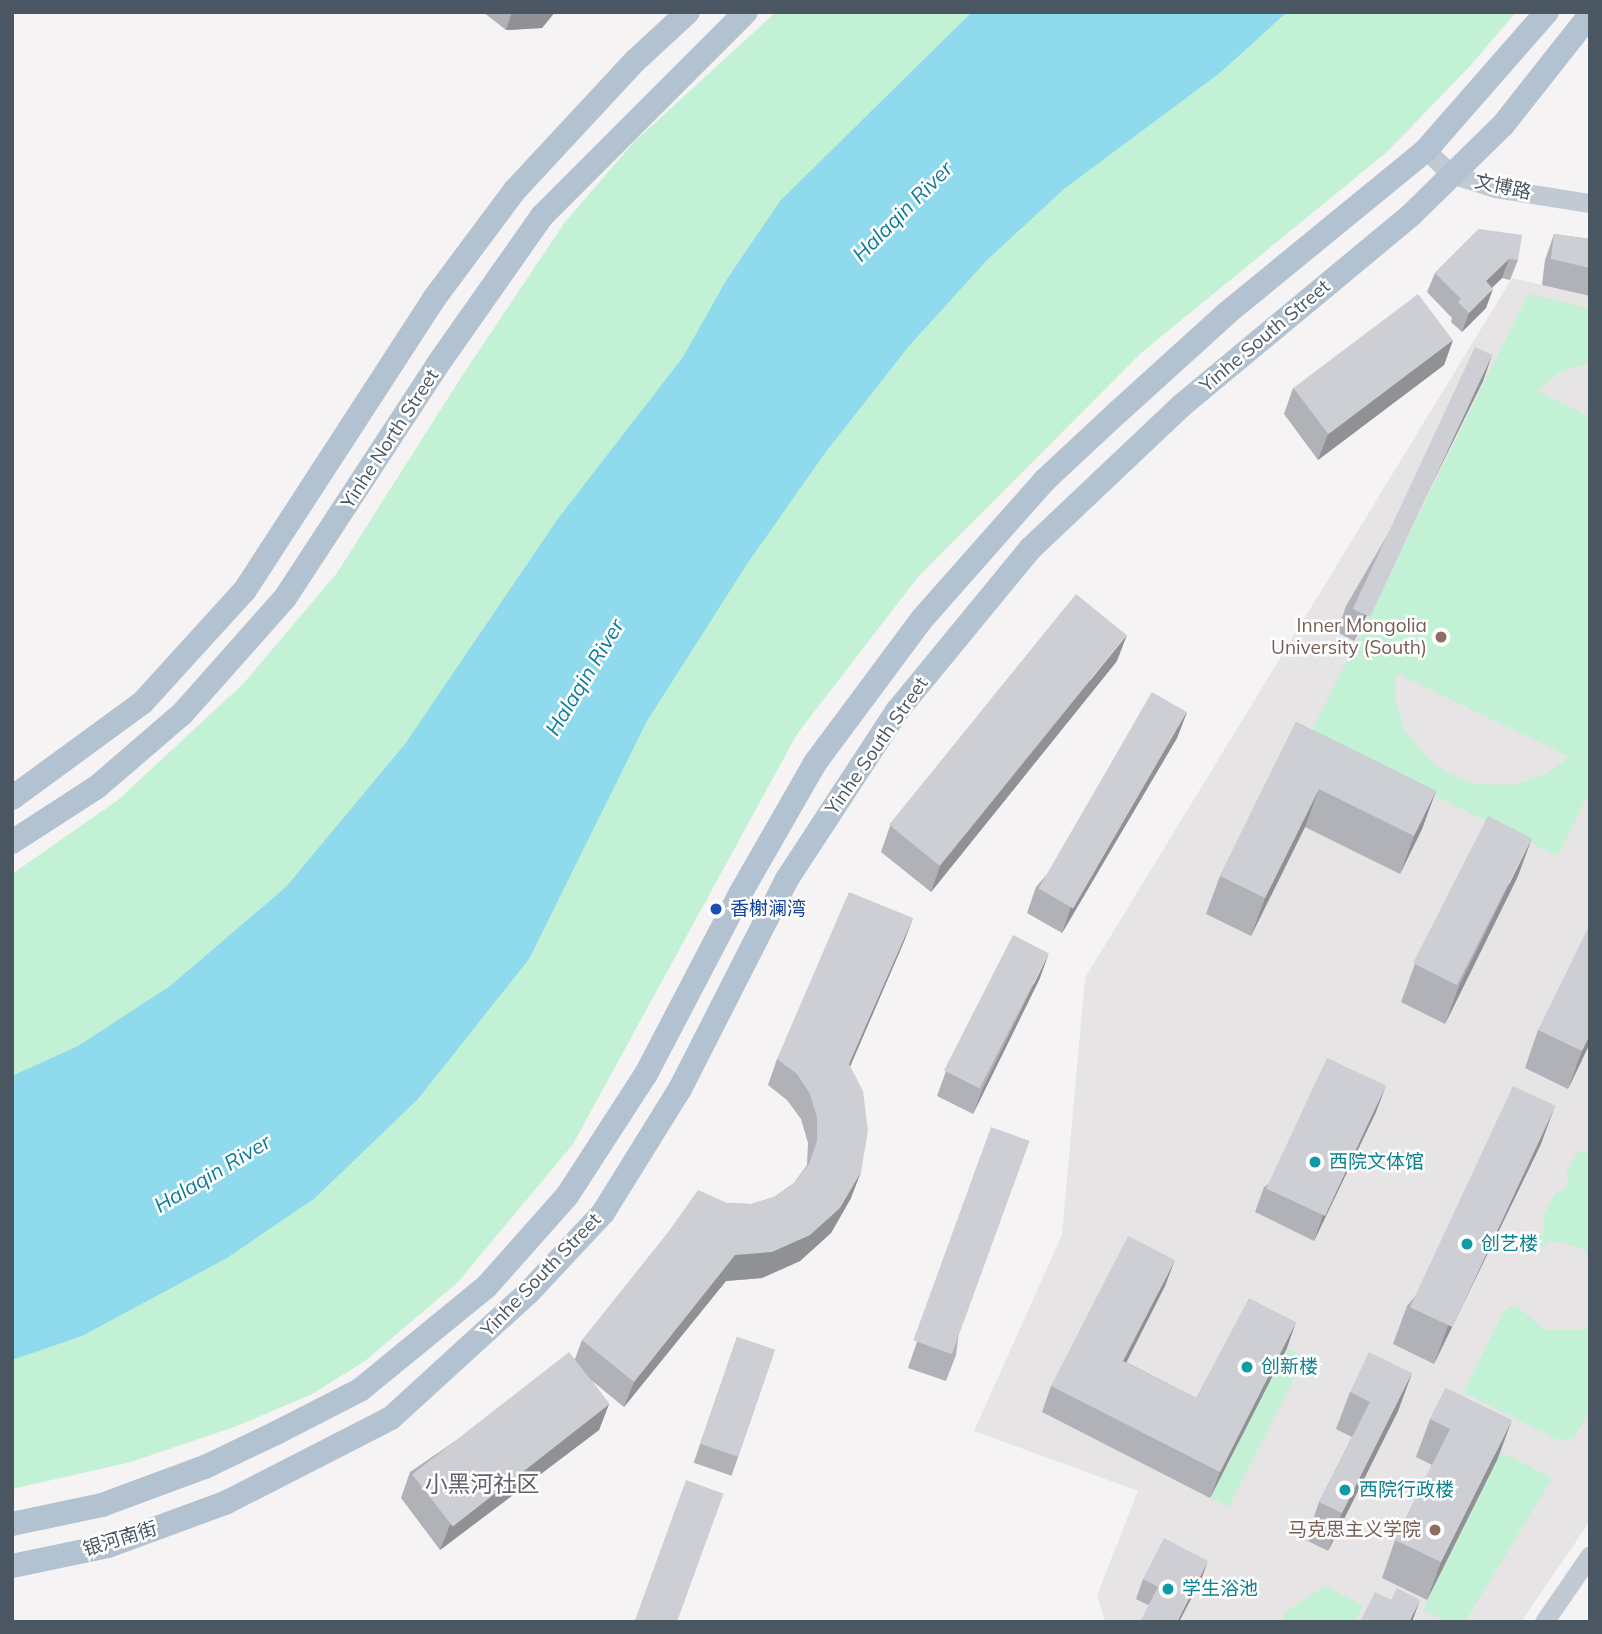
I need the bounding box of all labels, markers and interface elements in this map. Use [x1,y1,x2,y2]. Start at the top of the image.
water label: Halaqin River [847,156,957,266]
street label: 文博路 [1473,170,1533,204]
street label: Yinhe South Street [1195,275,1335,397]
street label: Yinhe North Street [337,365,443,513]
water label: Halaqin River [539,614,629,740]
place label: Inner Mongolia University (South) [1271,615,1427,659]
marker: Inner Mongolia University (South) [1433,629,1449,645]
street label: Yinhe South Street [821,673,933,819]
place label: 香榭澜湾 [730,898,806,920]
marker: 香榭澜湾 [708,901,724,917]
water label: Halaqin River [149,1128,275,1218]
place label: 西院文体馆 [1329,1151,1424,1173]
marker: 西院文体馆 [1307,1154,1323,1170]
street label: Yinhe South Street [476,1209,606,1341]
place label: 创艺楼 [1481,1233,1538,1255]
marker: 创艺楼 [1459,1236,1475,1252]
place label: 创新楼 [1261,1356,1318,1378]
marker: 创新楼 [1239,1359,1255,1375]
district label: 小黑河社区 [425,1470,539,1498]
place label: 西院行政楼 [1359,1479,1454,1501]
marker: 西院行政楼 [1337,1482,1353,1498]
street label: 银河南街 [80,1517,160,1561]
place label: 马克思主义学院 [1288,1519,1421,1541]
marker: 马克思主义学院 [1427,1522,1443,1538]
place label: 学生浴池 [1182,1578,1258,1600]
marker: 学生浴池 [1160,1581,1176,1597]

